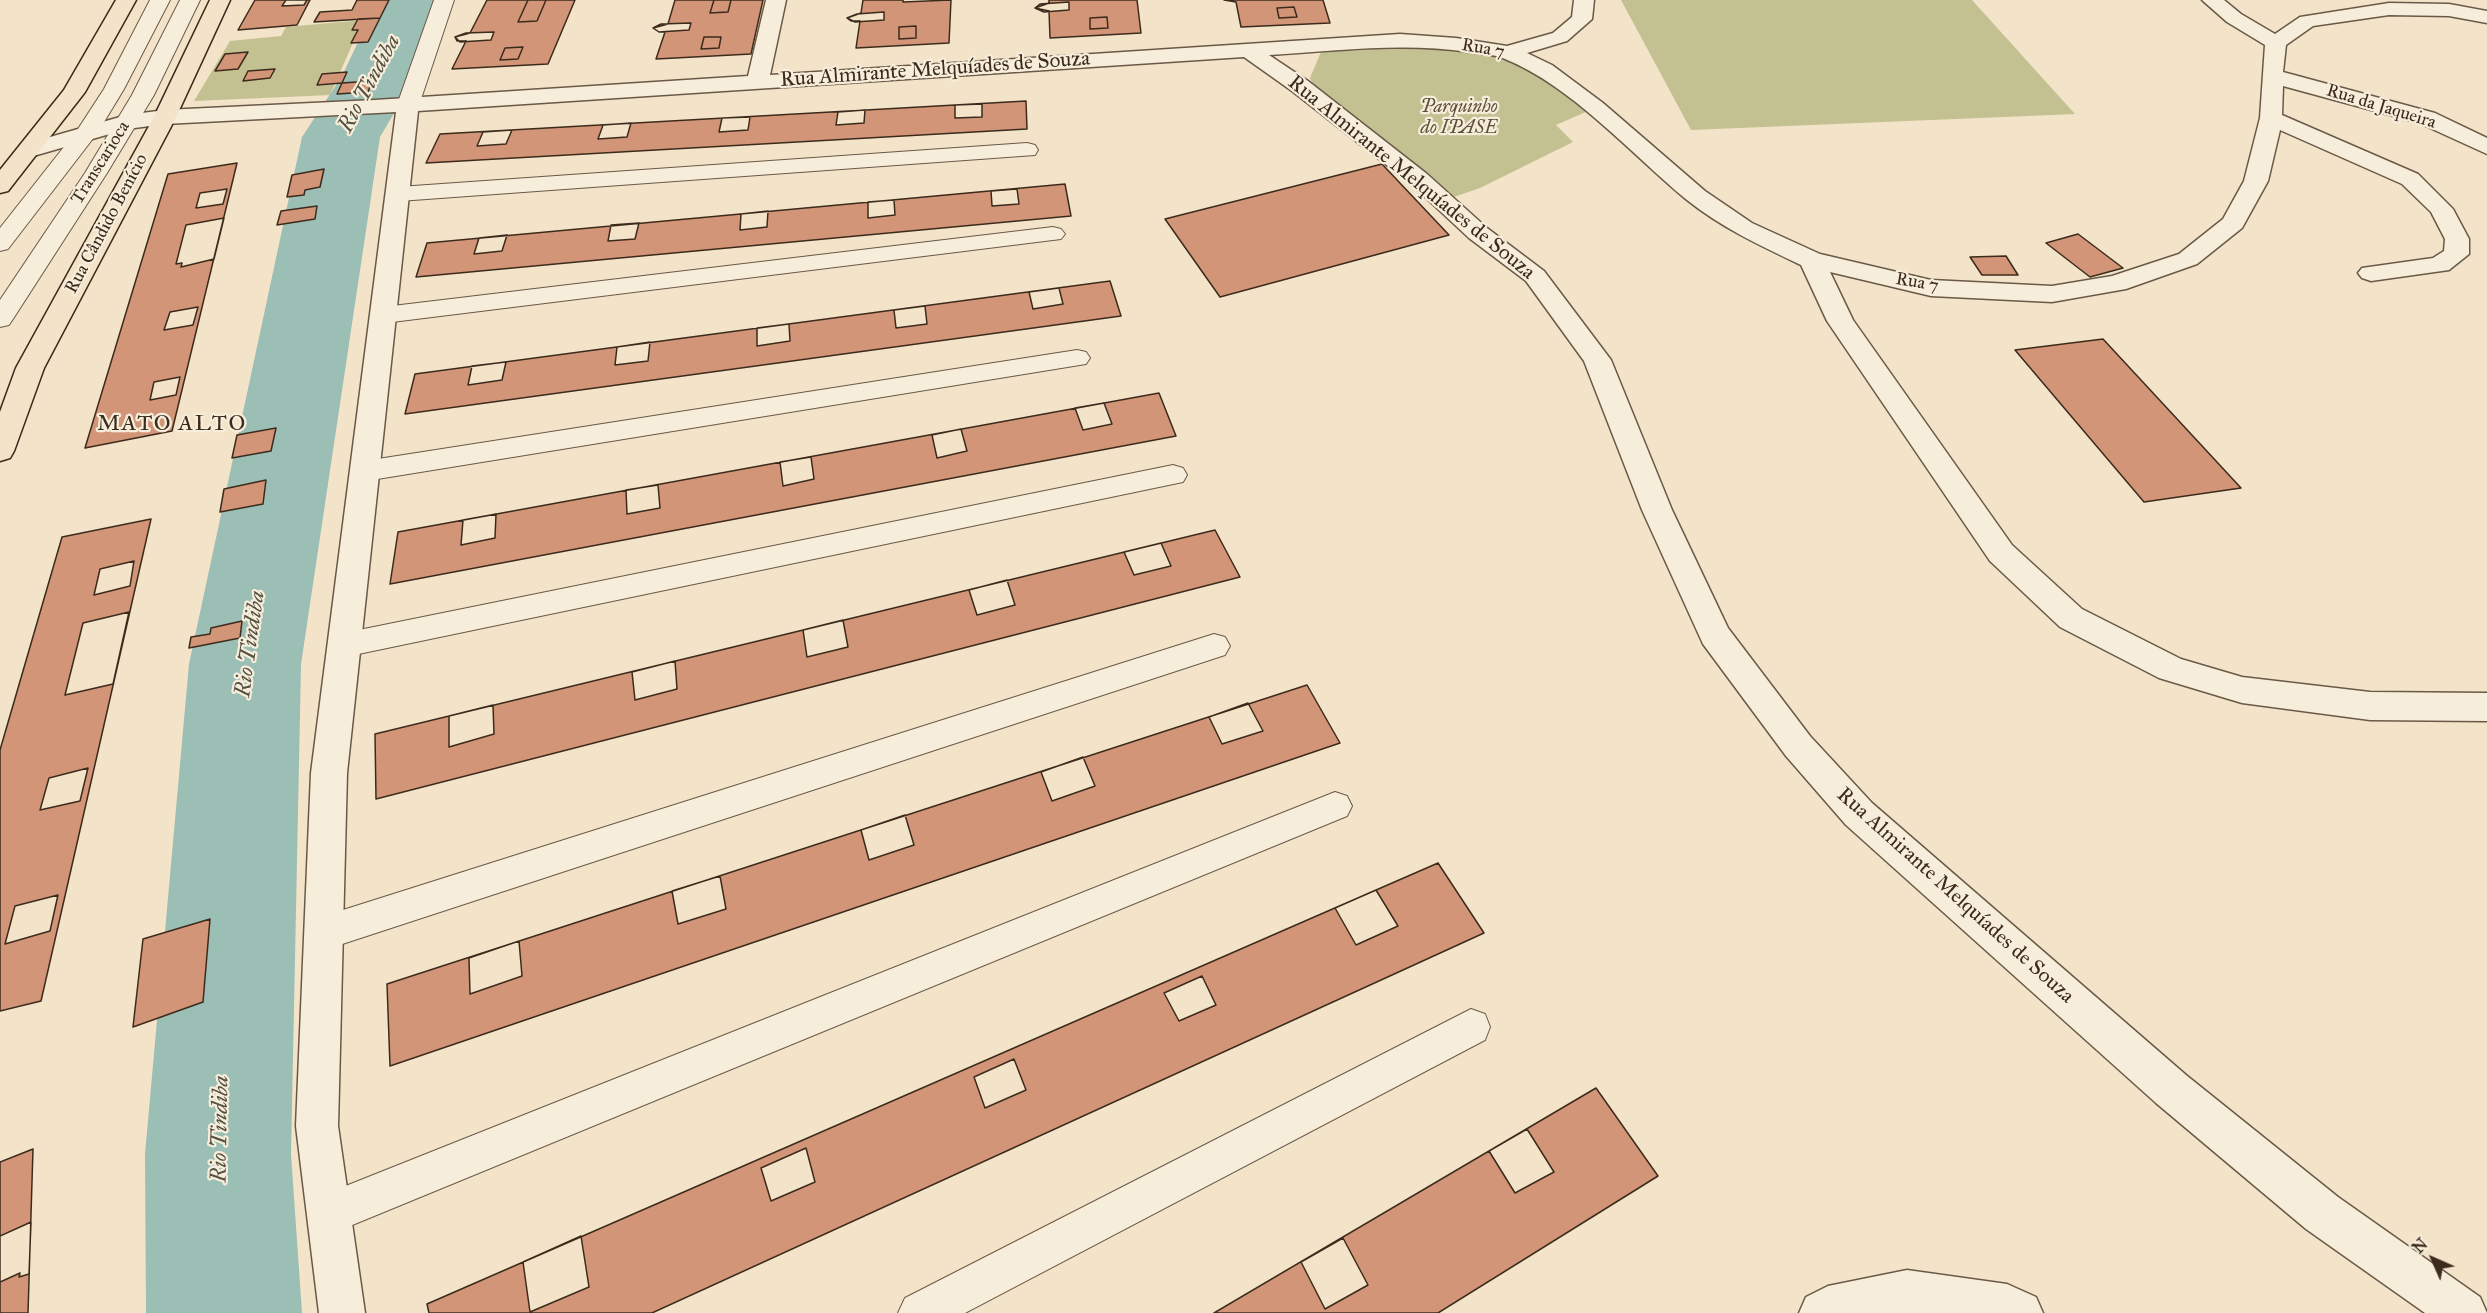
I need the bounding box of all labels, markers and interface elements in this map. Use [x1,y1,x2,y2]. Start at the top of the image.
water label: Rio Tindiba [333,31,407,137]
street label: Rua 7 [1460,35,1506,63]
street label: Rua Almirante Melquíades de Souza [779,47,1091,93]
street label: Rua Almirante Melquíades de Souza [1282,70,1540,286]
street label: Rua da Jaqueira [2324,80,2438,134]
park label: Parquinho do IPASE [1420,97,1498,140]
street label: Transcarioca [67,118,135,208]
street label: Rua Cândido Benício [61,151,153,297]
street label: Rua 7 [1894,269,1940,297]
district label: MATO ALTO [97,412,247,438]
water label: Rio Tindiba [230,589,272,699]
street label: Rua Almirante Melquíades de Souza [1831,783,2079,1009]
water label: Rio Tindiba [207,1075,235,1183]
north arrow [2403,1229,2463,1289]
text: N [2408,1234,2431,1257]

